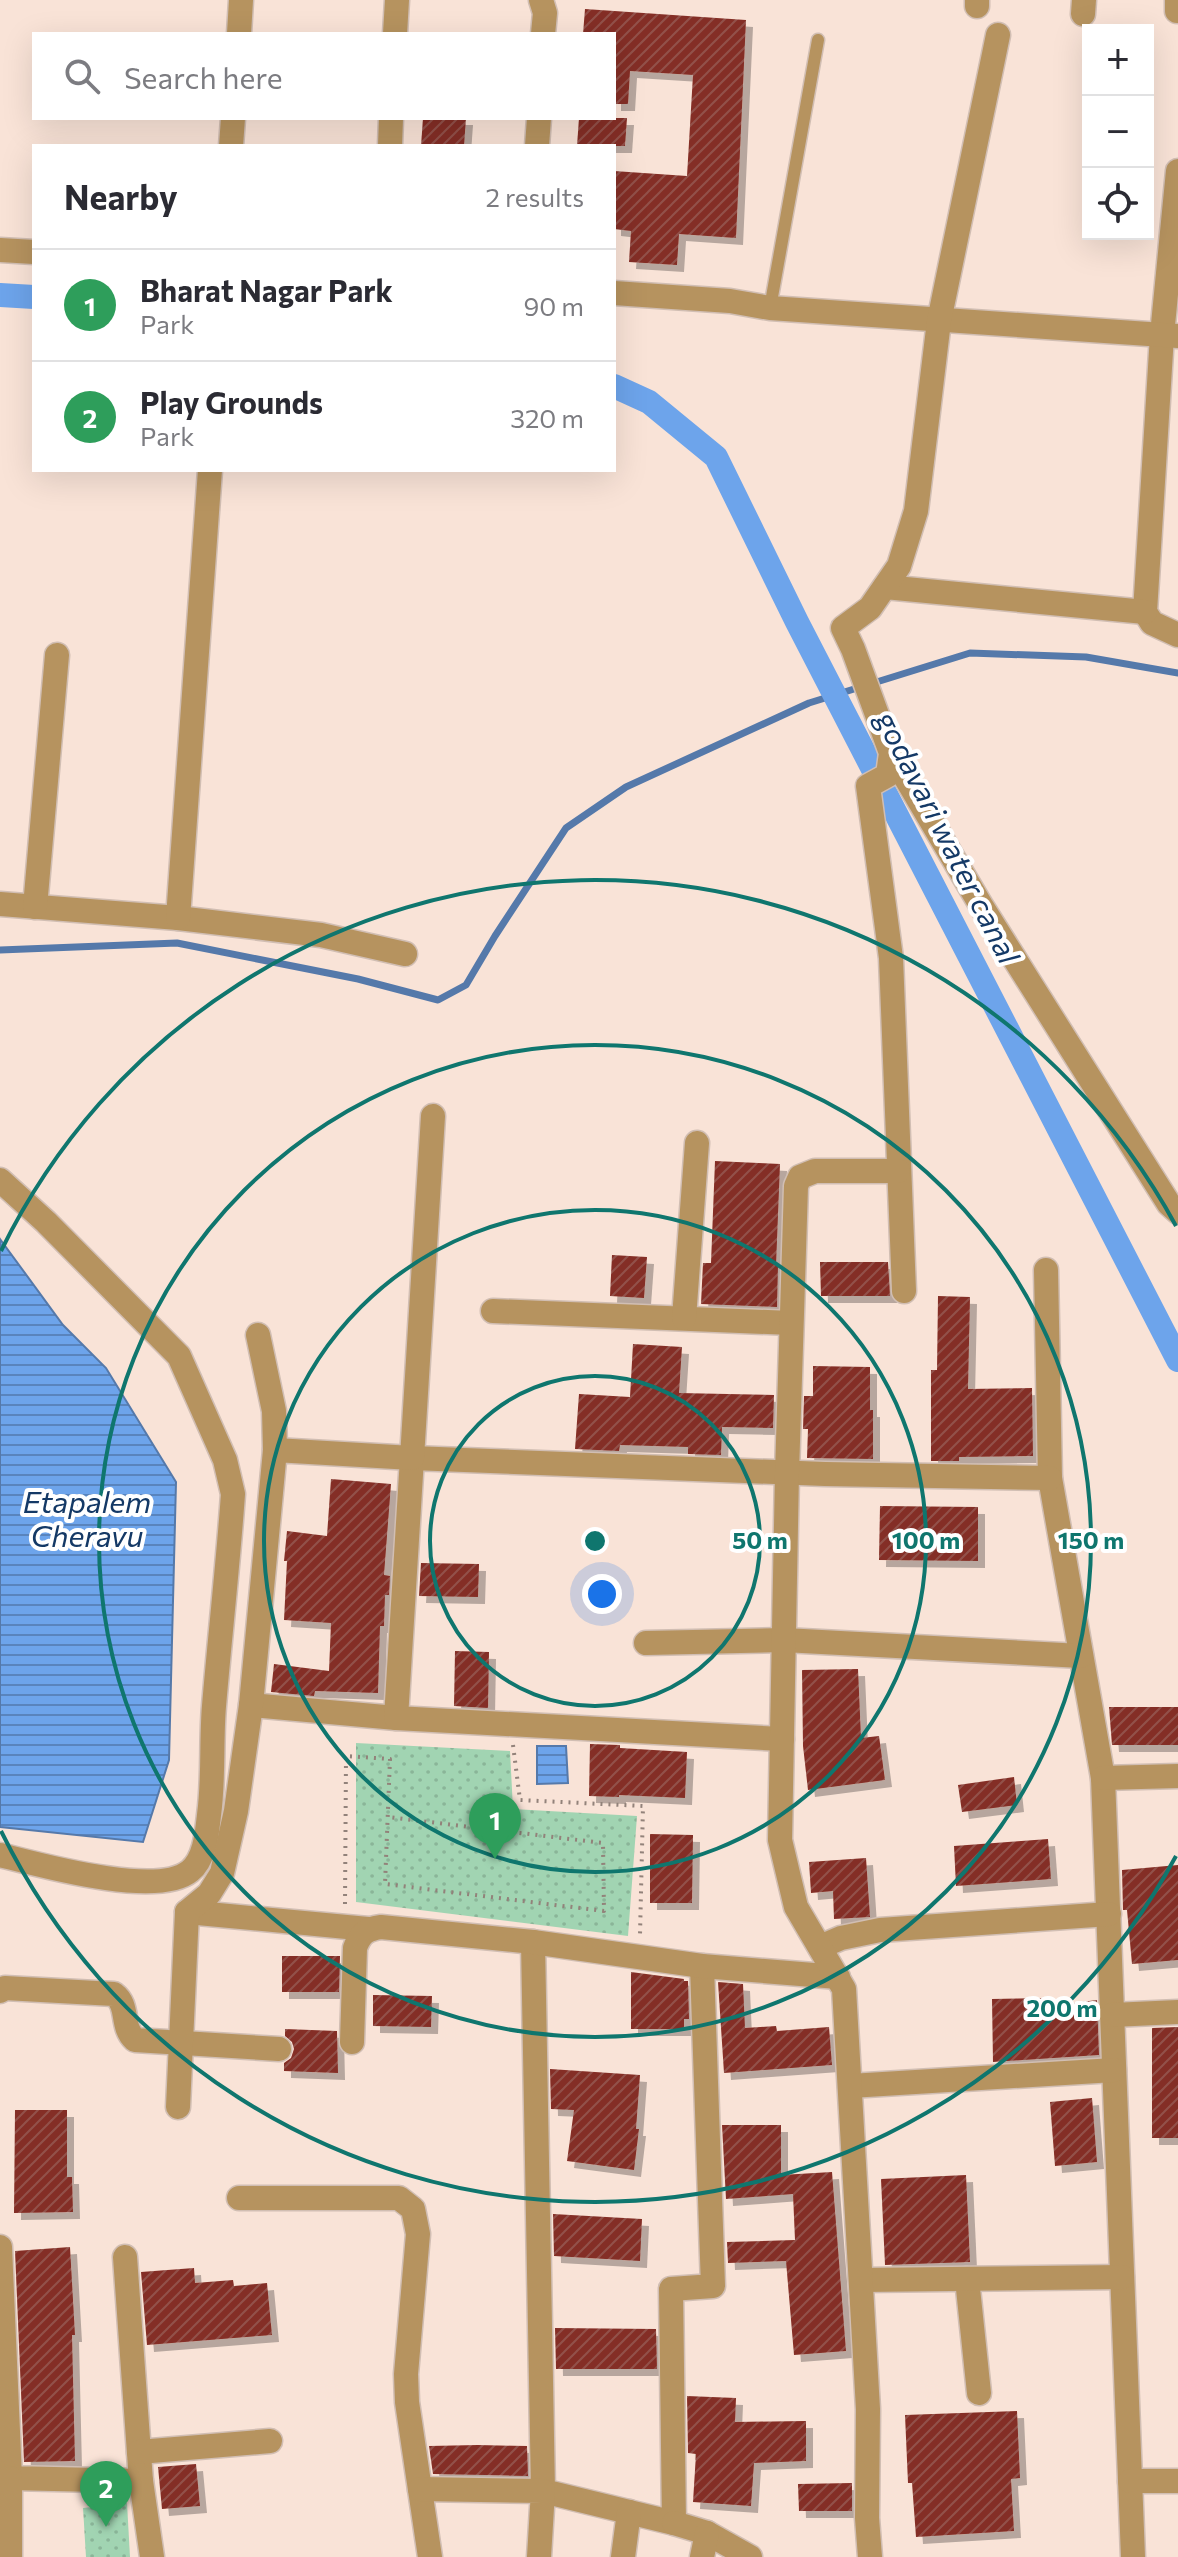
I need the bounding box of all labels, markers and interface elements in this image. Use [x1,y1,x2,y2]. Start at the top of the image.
map controls [1082,24,1154,240]
button: + [1082,24,1154,96]
search box [32,32,616,120]
icon: search [60,54,104,98]
text: Search here [124,58,283,95]
button: − [1082,96,1154,168]
button: locate [1082,168,1154,240]
text: Nearby [64,175,178,217]
text: 2 results [486,181,584,212]
text: Bharat Nagar Park [140,271,393,308]
text: 1 [84,290,96,321]
text: 90 m [524,290,584,321]
text: Park [140,308,194,339]
text: Play Grounds [140,383,323,420]
text: 2 [83,402,97,433]
text: 320 m [510,402,584,433]
text: Park [140,420,194,451]
water label: godavari water canal [869,703,1030,971]
water label: Etapalem Cheravu [23,1482,151,1553]
text: 50 m [732,1525,788,1554]
text: 100 m [892,1525,960,1554]
text: 150 m [1058,1525,1124,1554]
centre of rings [581,1527,609,1555]
your location [582,1574,622,1614]
pin: 1 [469,1793,521,1859]
text: 200 m [1027,1993,1097,2022]
pin: 2 [80,2461,132,2527]

